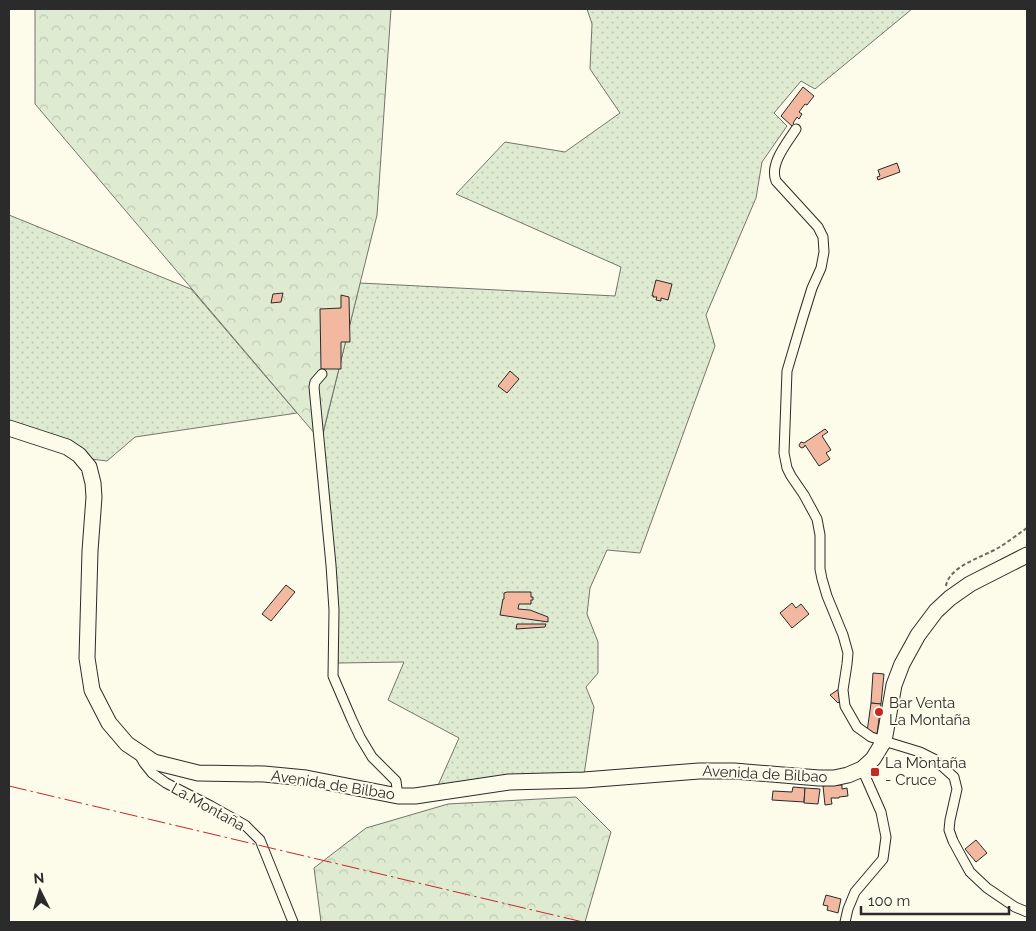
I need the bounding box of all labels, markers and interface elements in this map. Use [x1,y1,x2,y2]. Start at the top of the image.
place label: Bar Venta La Montaña [889,694,971,729]
marker: Bar Venta La Montaña [873,706,885,718]
place label: La Montaña - Cruce [885,754,967,789]
street label: Avenida de Bilbao [702,762,828,786]
street label: Avenida de Bilbao [270,766,396,804]
marker: La Montaña - Cruce [869,766,881,778]
street label: La Montaña [168,779,248,835]
north arrow [15,866,65,916]
text: N [33,870,45,886]
scale bar [861,884,1008,916]
text: 100 m [868,892,910,910]

